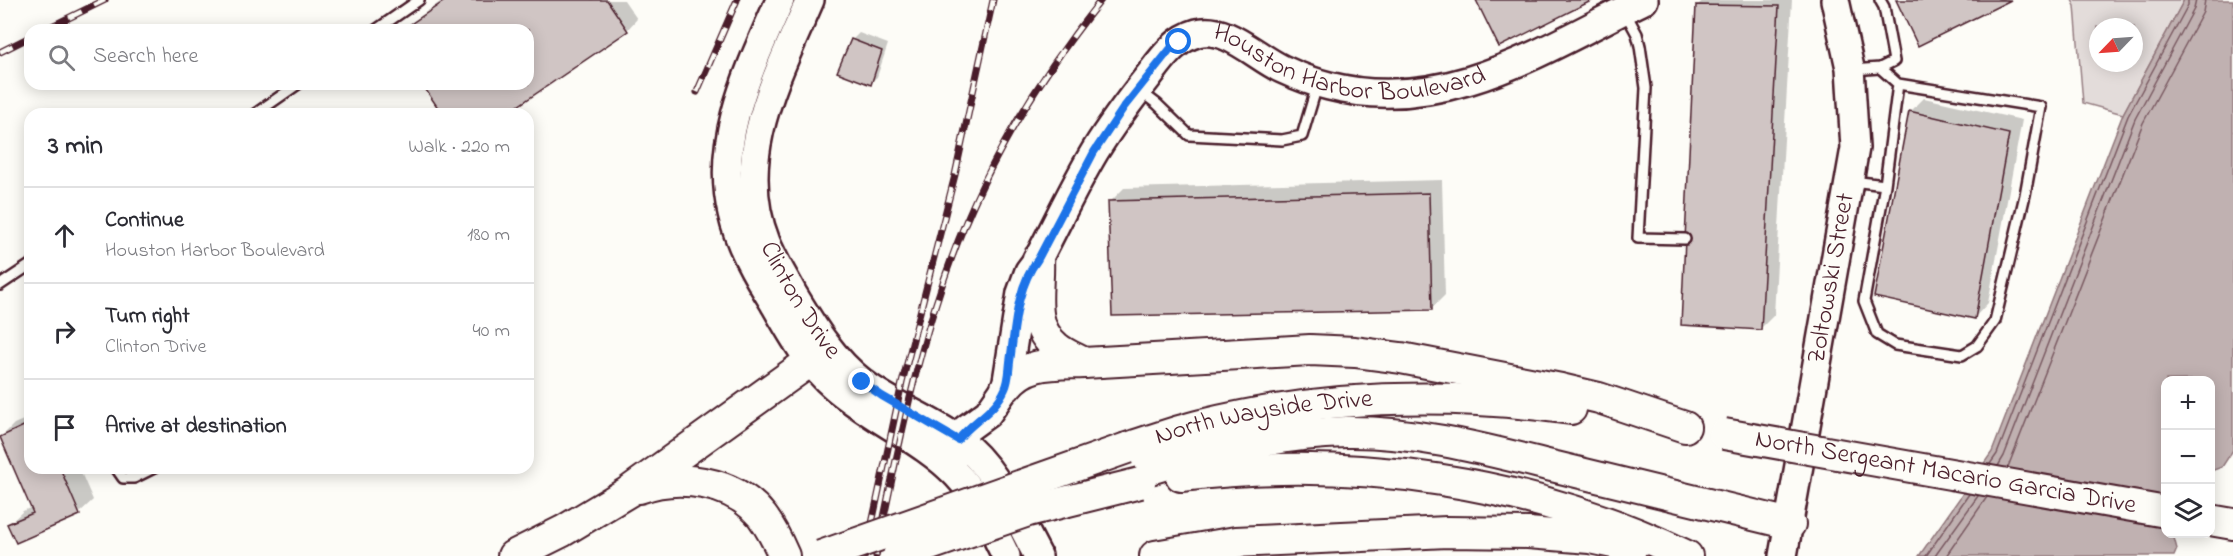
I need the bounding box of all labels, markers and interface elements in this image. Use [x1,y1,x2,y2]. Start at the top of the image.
street label: Houston Harbor Boulevard [1208,14,1491,112]
north arrow [2089,18,2143,72]
search box [24,24,534,90]
route start [1165,28,1191,54]
icon: search [45,41,78,74]
text: Search here [93,41,198,73]
text: 3 min [48,128,103,166]
text: Walk · 220 m [408,133,510,162]
street label: Zoltowski Street [1798,190,1866,367]
text: Continue [105,205,184,237]
icon: ahead [48,219,81,252]
text: 180 m [467,221,510,250]
street label: Clinton Drive [749,236,850,368]
text: Houston Harbor Boulevard [105,237,325,266]
text: Turn right [105,301,190,333]
icon: right [48,315,81,348]
text: 40 m [473,317,510,346]
text: Clinton Drive [105,333,207,362]
route end [848,368,874,394]
map controls [2161,376,2215,538]
button: + [2161,376,2215,430]
street label: North Wayside Drive [1150,381,1374,456]
icon: arrive [48,411,81,444]
text: Arrive at destination [105,411,287,443]
street label: North Sergeant Macario Garcia Drive [1752,421,2139,525]
button: − [2161,430,2215,484]
button: layers [2161,484,2215,538]

